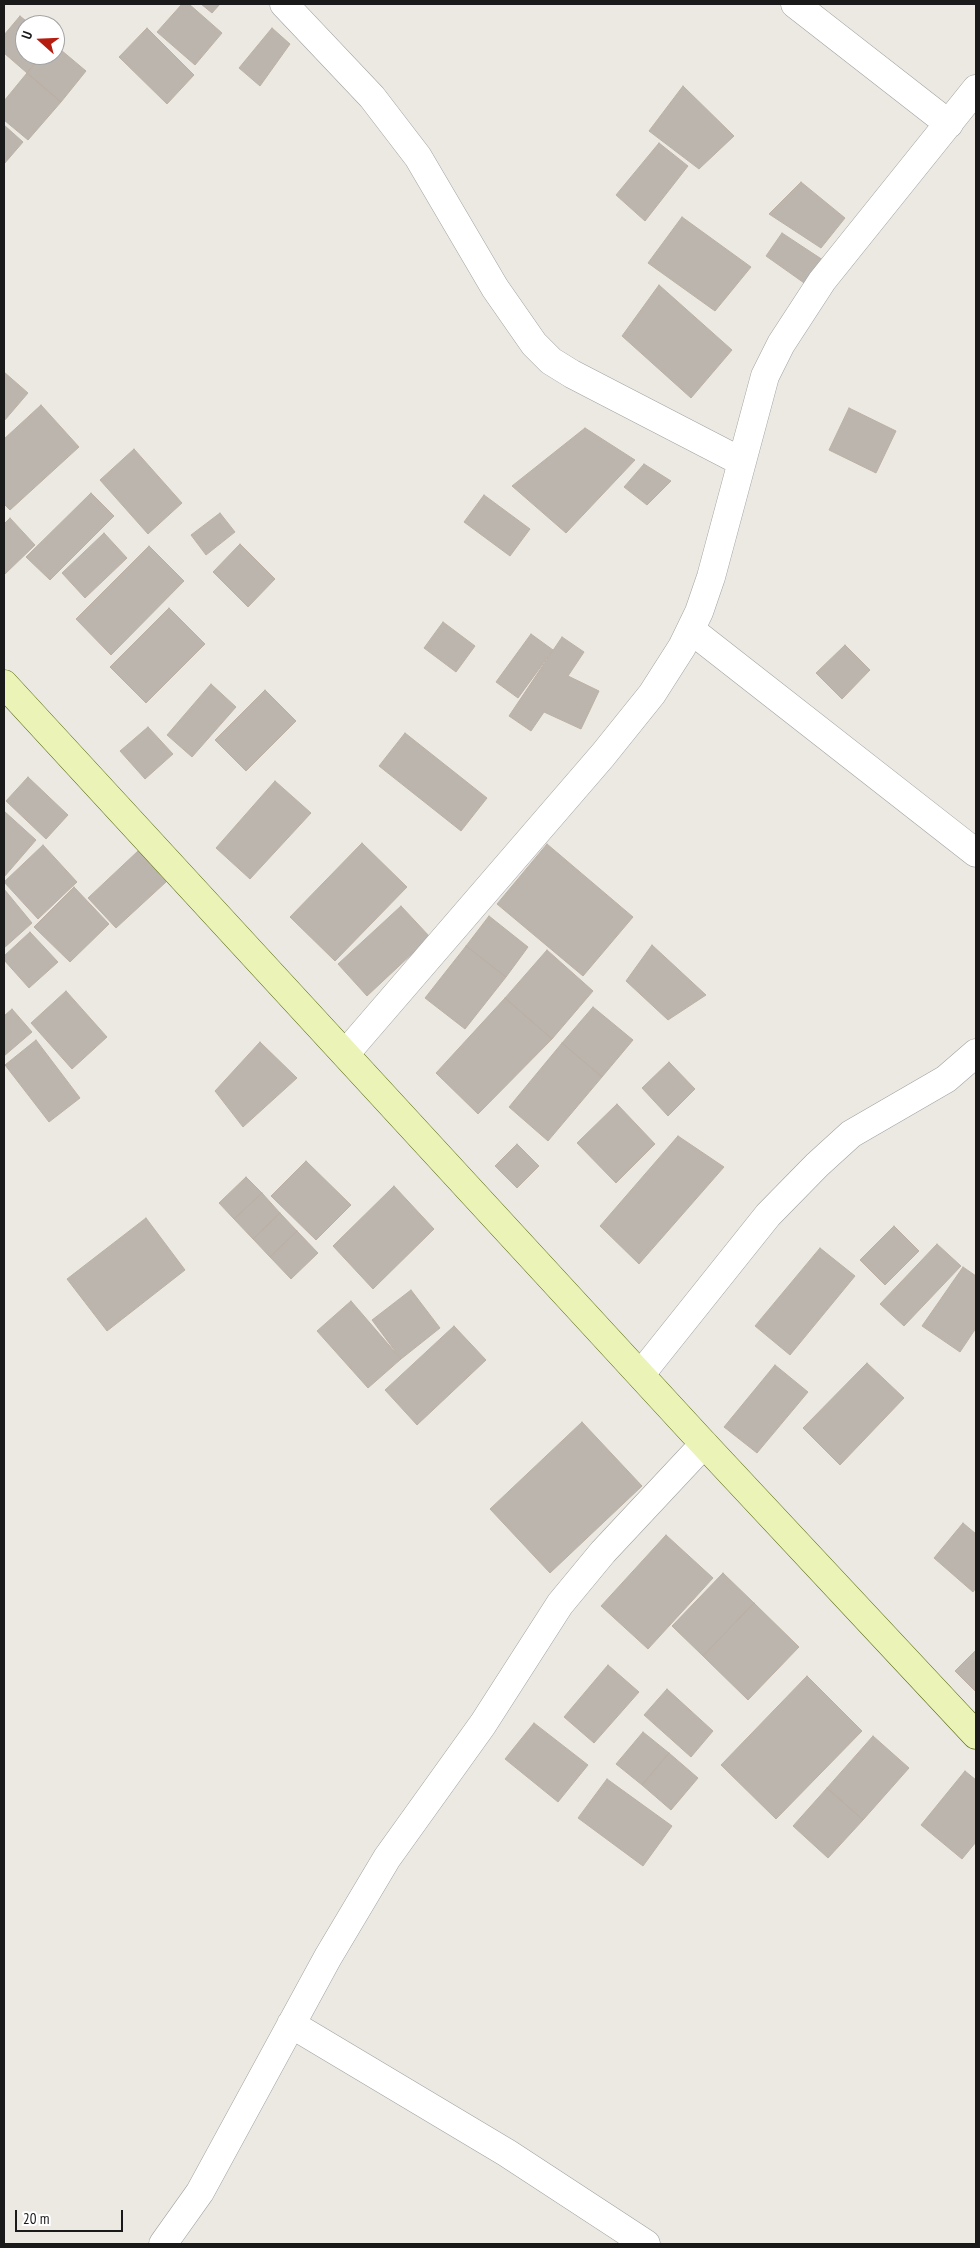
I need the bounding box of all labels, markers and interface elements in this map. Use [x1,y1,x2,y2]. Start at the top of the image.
north arrow [15,15,65,65]
text: U [17,29,37,42]
scale bar [18,2200,125,2232]
text: 20 m [23,2209,49,2228]

